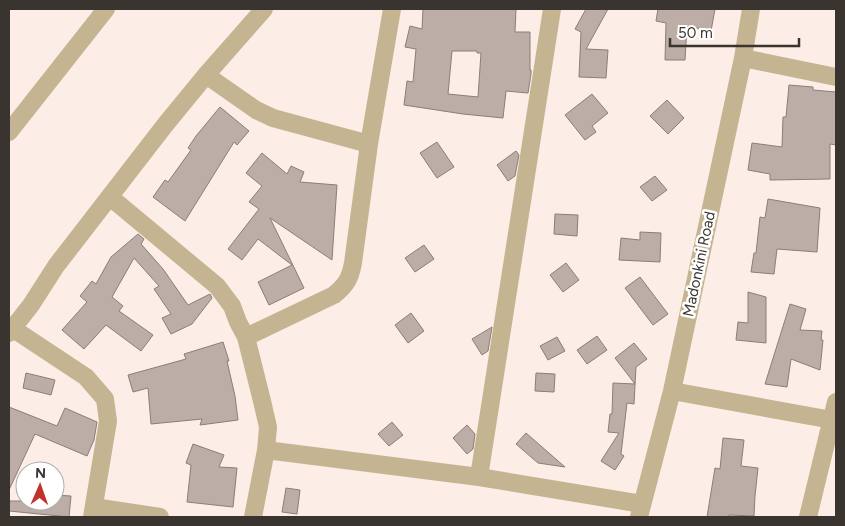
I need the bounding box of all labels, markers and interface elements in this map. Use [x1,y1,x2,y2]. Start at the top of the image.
scale bar [670,15,799,47]
text: 50 m [678,24,713,42]
street label: Madonkini Road [679,210,719,318]
north arrow [15,461,65,511]
text: N [35,465,46,482]

